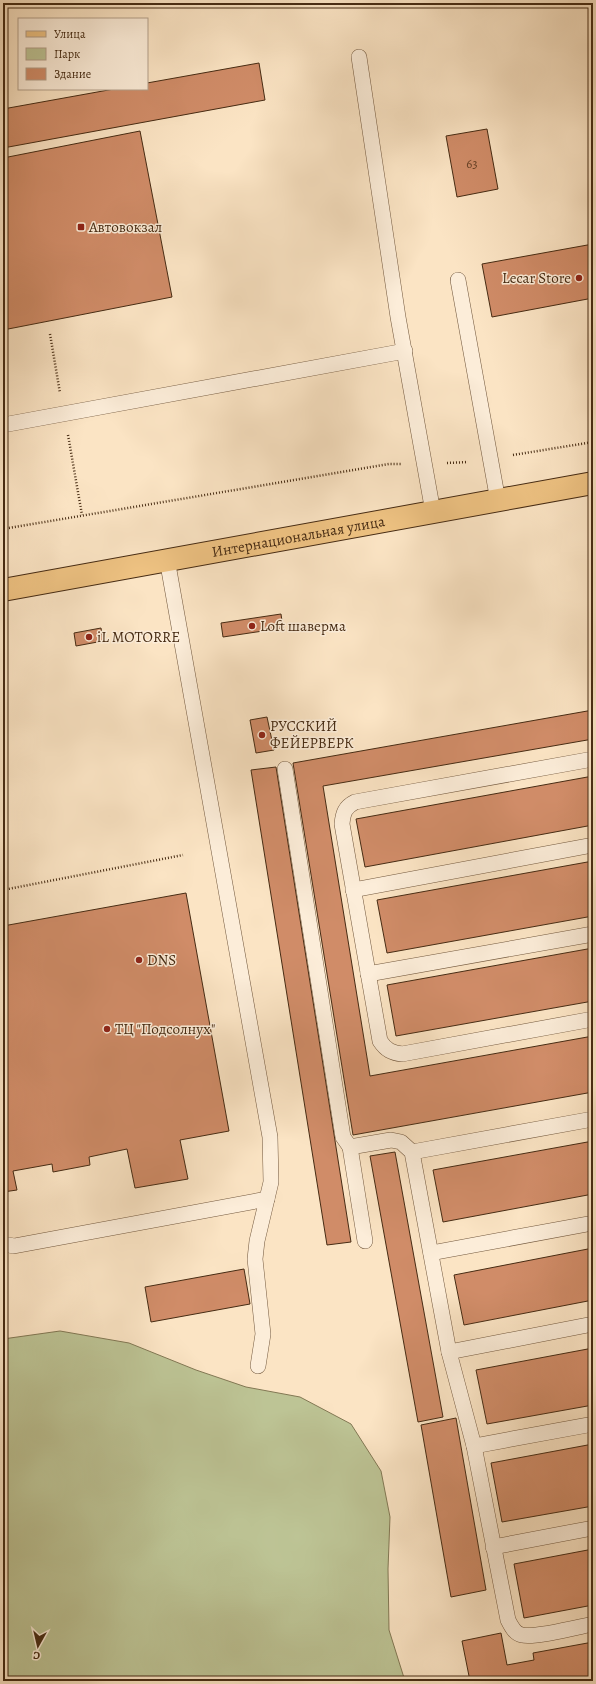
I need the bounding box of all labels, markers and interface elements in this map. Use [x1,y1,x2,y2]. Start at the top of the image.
legend [18,18,148,90]
text: Улица [54,26,86,42]
text: Парк [54,46,80,62]
text: Здание [54,66,91,82]
house number: 63 [466,155,478,172]
place label: Автовокзал [88,217,162,237]
marker: Автовокзал [76,222,86,232]
place label: Lecar Store [502,268,571,288]
marker: Lecar Store [574,273,584,283]
street label: Интернациональная улица [210,511,386,562]
place label: Loft шаверма [260,616,346,636]
marker: Loft шаверма [247,621,257,631]
place label: iL MOTORRE [97,627,180,647]
marker: iL MOTORRE [84,632,94,642]
place label: РУССКИЙ ФЕЙЕРВЕРК [270,716,354,753]
marker: РУССКИЙ ФЕЙЕРВЕРК [257,730,267,740]
place label: DNS [147,950,176,970]
marker: DNS [134,955,144,965]
place label: ТЦ "Подсолнух" [115,1019,216,1039]
marker: ТЦ "Подсолнух" [102,1024,112,1034]
north arrow [18,1626,58,1666]
text: С [32,1647,41,1663]

